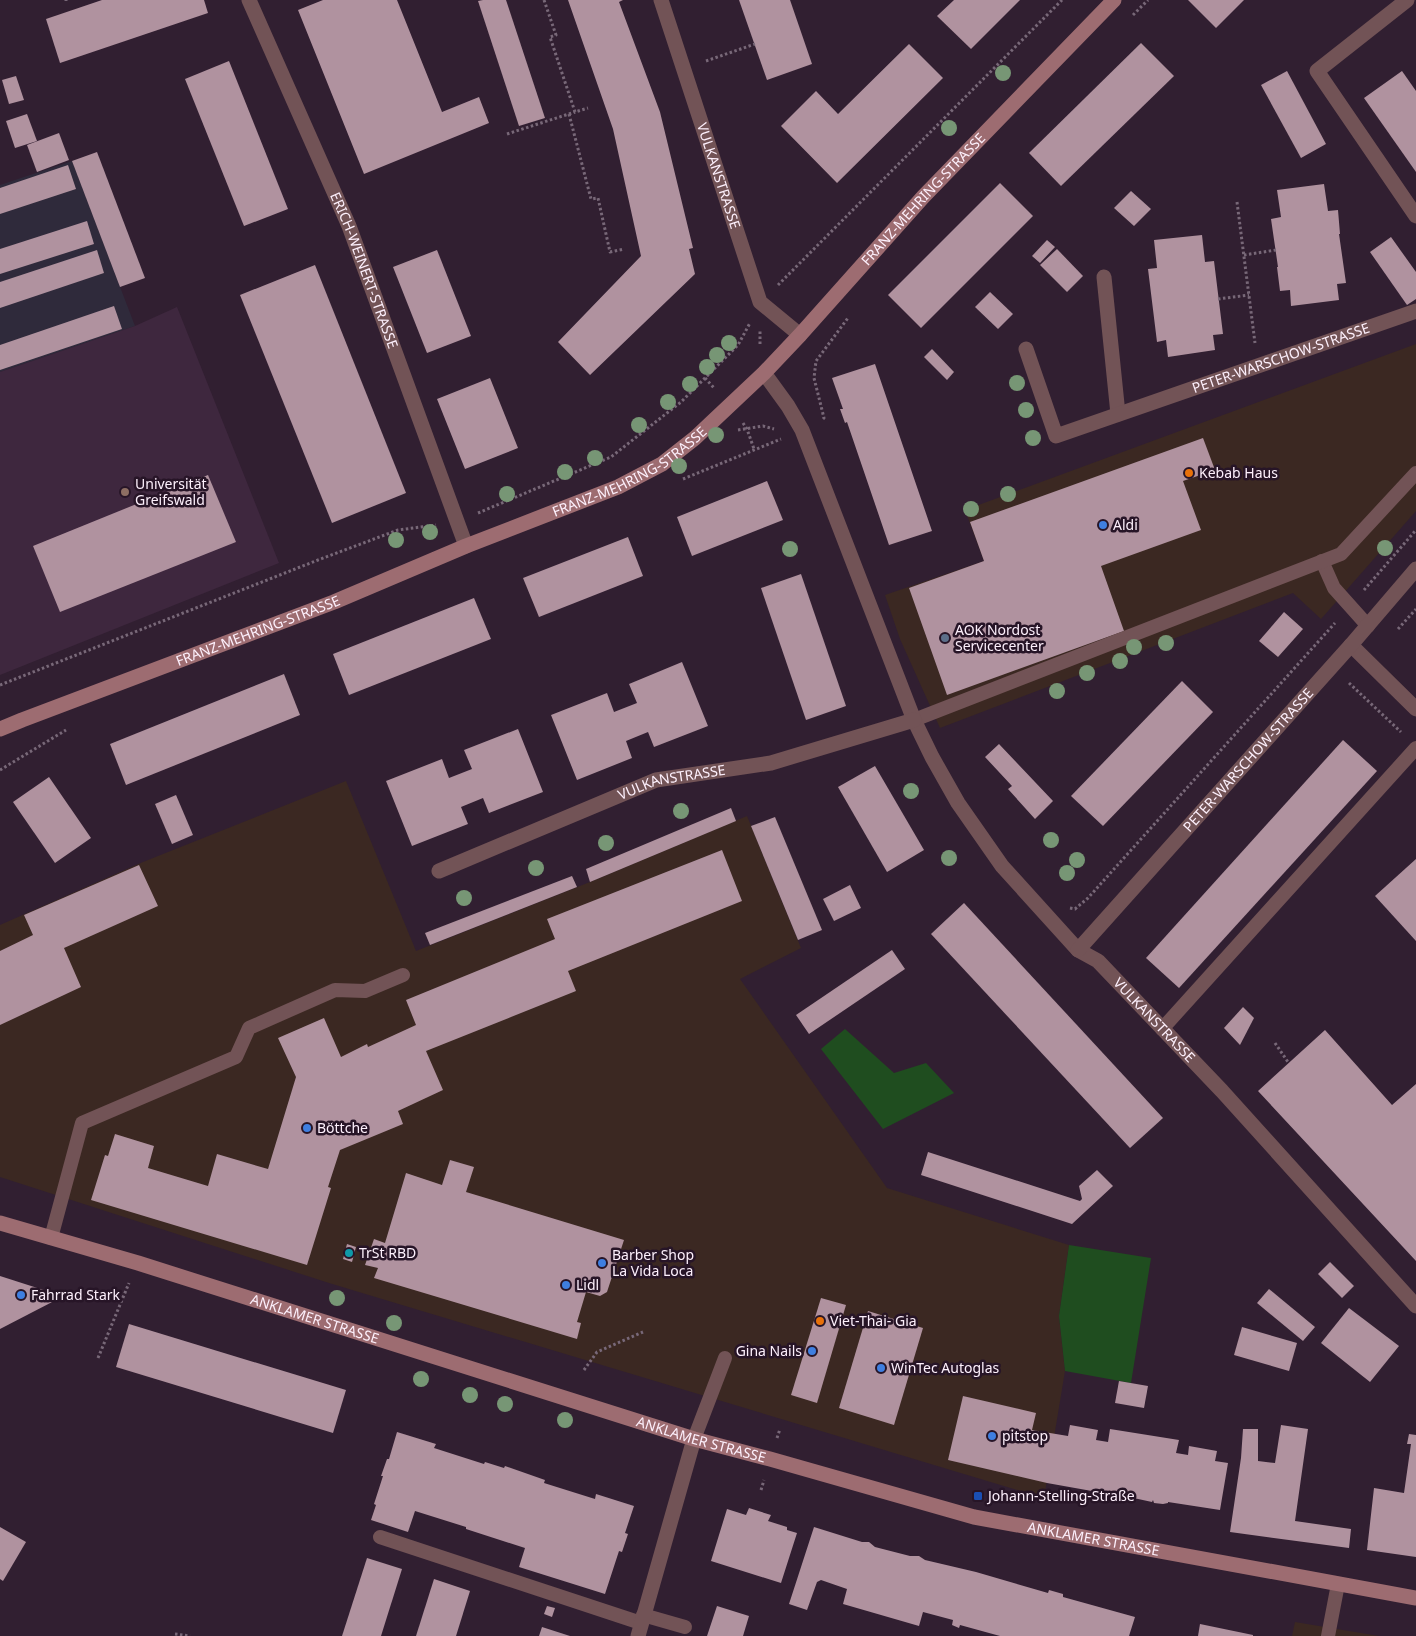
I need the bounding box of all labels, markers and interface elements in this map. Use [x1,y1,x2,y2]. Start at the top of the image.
street label: VULKANSTRASSE [693,120,745,231]
street label: FRANZ-MEHRING-STRASSE [857,129,989,269]
street label: ERICH-WEINERT-STRASSE [326,189,403,351]
street label: PETER-WARSCHOW-STRASSE [1189,318,1372,397]
street label: FRANZ-MEHRING-STRASSE [549,422,710,521]
place label: Kebab Haus [1199,463,1278,482]
marker: Kebab Haus [1183,467,1195,479]
place label: Universität Greifswald [135,474,207,509]
marker: Universität Greifswald [119,486,131,498]
place label: Aldi [1113,515,1138,534]
marker: Aldi [1097,519,1109,531]
street label: FRANZ-MEHRING-STRASSE [173,591,343,670]
place label: AOK Nordost Servicecenter [955,620,1044,655]
marker: AOK Nordost Servicecenter [939,632,951,644]
street label: PETER-WARSCHOW-STRASSE [1178,684,1317,836]
street label: VULKANSTRASSE [615,760,727,804]
street label: VULKANSTRASSE [1110,973,1200,1066]
place label: Böttche [317,1118,368,1137]
marker: Böttche [301,1122,313,1134]
place label: TrSt RBD [359,1243,416,1262]
place label: Barber Shop La Vida Loca [612,1245,694,1280]
marker: TrSt RBD [343,1247,355,1259]
marker: Barber Shop La Vida Loca [596,1257,608,1269]
place label: Lidl [576,1275,599,1294]
marker: Lidl [560,1279,572,1291]
place label: Fahrrad Stark [31,1285,121,1304]
marker: Fahrrad Stark [15,1289,27,1301]
street label: ANKLAMER STRASSE [248,1289,381,1348]
place label: Viet-Thai- Gia [830,1311,917,1330]
marker: Viet-Thai- Gia [814,1315,826,1327]
place label: Gina Nails [736,1341,802,1360]
marker: Gina Nails [806,1345,818,1357]
place label: WinTec Autoglas [891,1358,1000,1377]
marker: WinTec Autoglas [875,1362,887,1374]
street label: ANKLAMER STRASSE [634,1411,768,1467]
place label: pitstop [1002,1426,1048,1445]
marker: pitstop [986,1430,998,1442]
place label: Johann-Stelling-Straße [986,1486,1135,1505]
marker: Johann-Stelling-Straße [972,1490,984,1502]
street label: ANKLAMER STRASSE [1026,1517,1161,1560]

